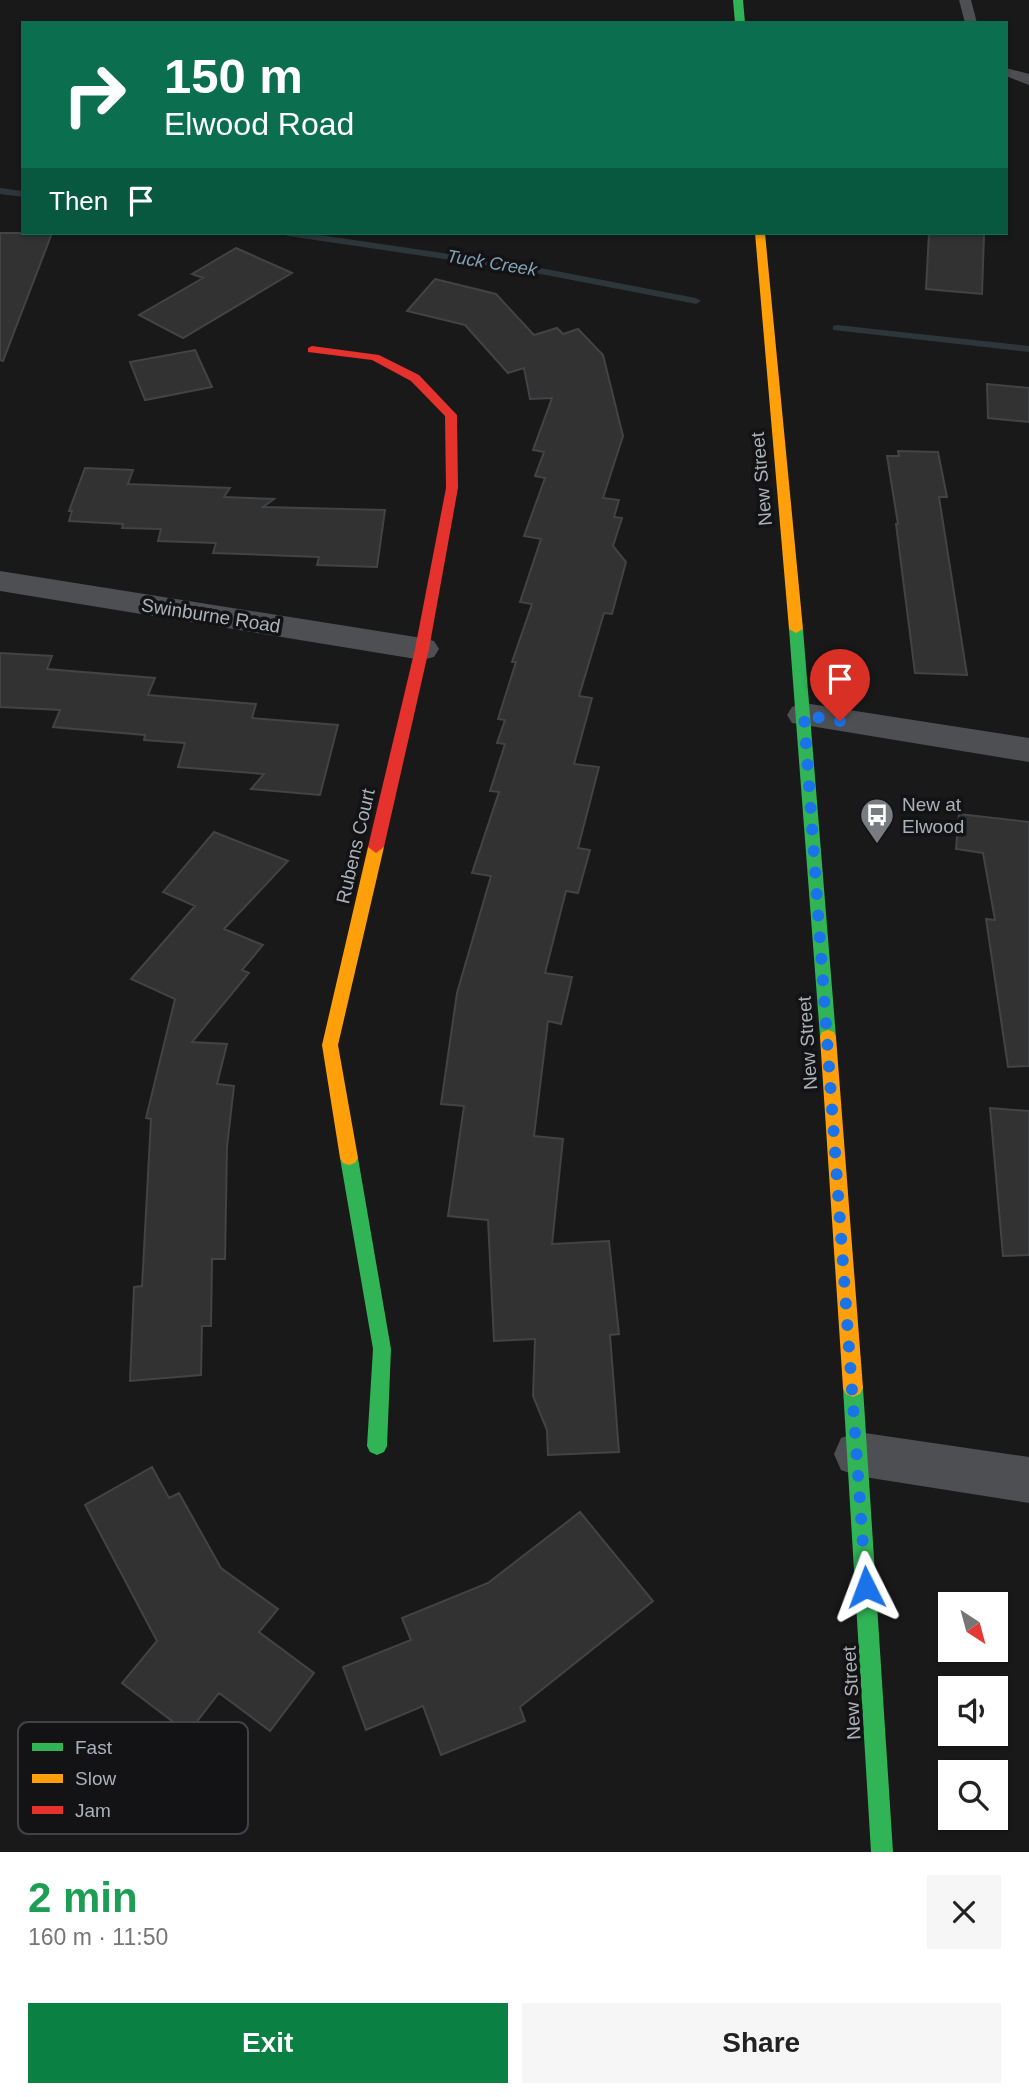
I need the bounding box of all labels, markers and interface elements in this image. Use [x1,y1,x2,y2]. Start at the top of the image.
icon: right [49,49,140,140]
text: 150 m [164,49,303,103]
text: Elwood Road [164,106,354,142]
icon: arrive [122,182,160,220]
text: Then [49,186,108,216]
water label: Tuck Creek [446,246,539,280]
street label: New Street [747,431,776,527]
street label: Swinburne Road [140,594,282,637]
pin [810,649,870,721]
icon: arrive [821,660,859,698]
street label: Rubens Court [332,786,379,906]
place label: New at Elwood [902,794,964,837]
bus stop icon: New at Elwood [858,796,896,845]
street label: New Street [794,995,821,1091]
position arrow [829,1550,903,1624]
north arrow [938,1592,1008,1662]
map controls [938,1592,1008,1830]
street label: New Street [839,1645,864,1740]
button: sound [938,1676,1008,1746]
legend [18,1722,248,1834]
text: Fast [75,1737,113,1758]
button: search [938,1760,1008,1830]
text: Slow [75,1768,116,1789]
text: Jam [75,1800,111,1821]
text: 2 min [28,1874,138,1921]
button: close [927,1875,1001,1949]
text: 160 m · 11:50 [28,1924,168,1950]
button: Exit [28,2003,508,2083]
button: Share [522,2003,1001,2083]

